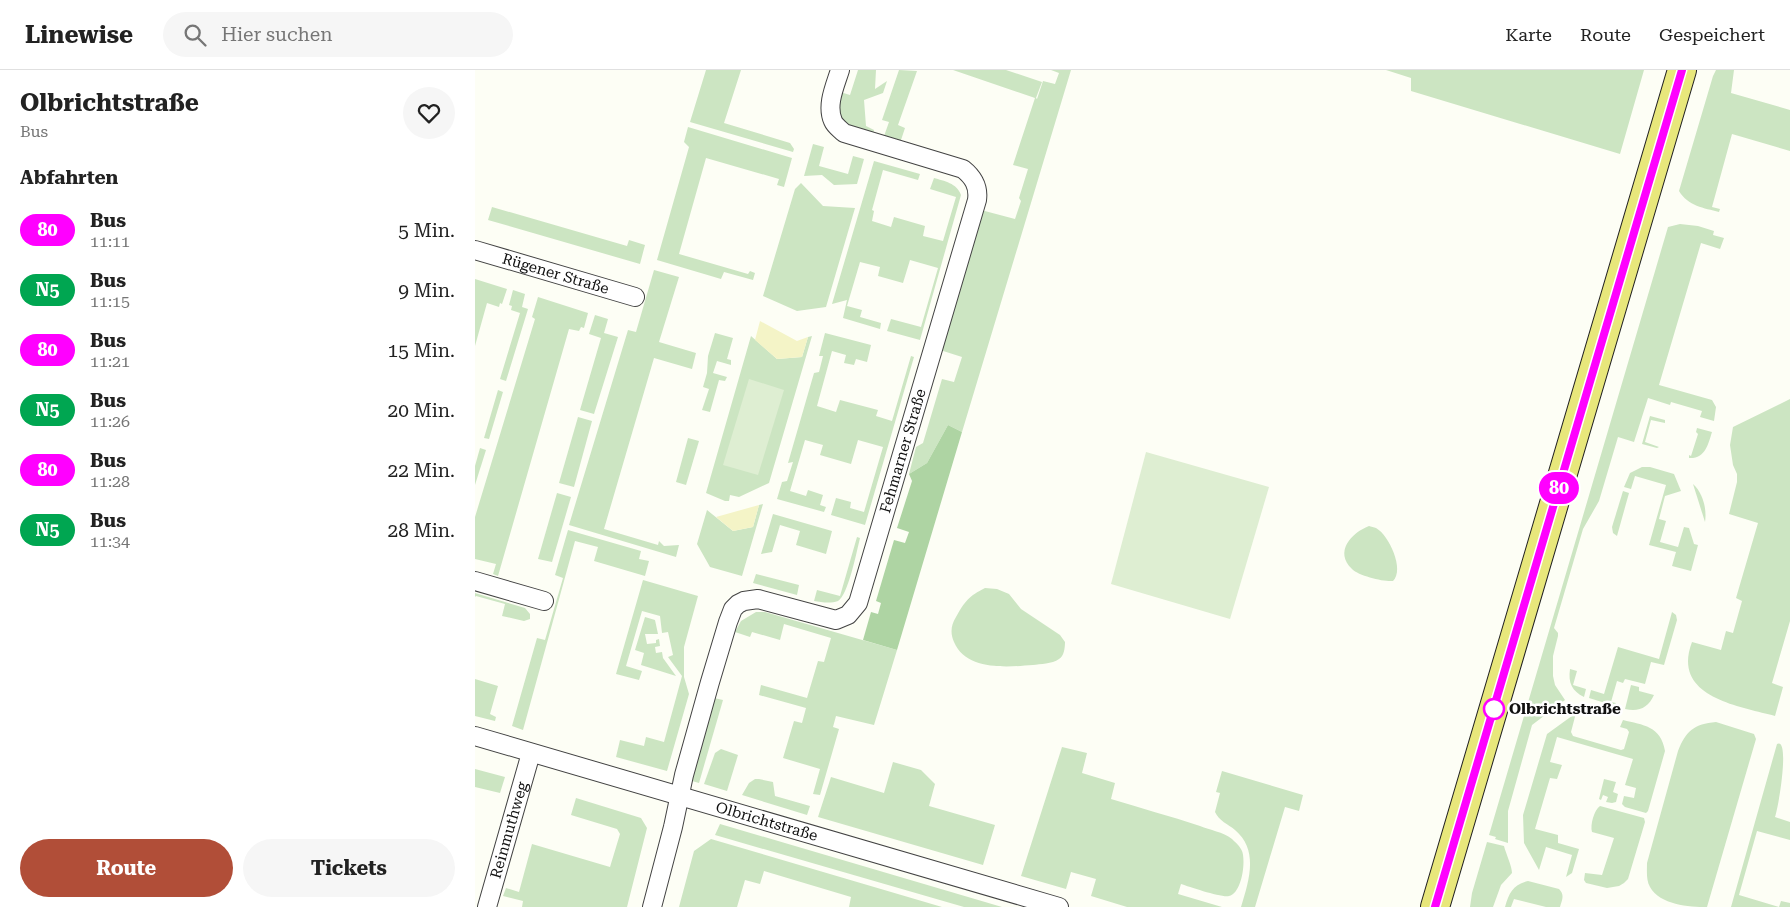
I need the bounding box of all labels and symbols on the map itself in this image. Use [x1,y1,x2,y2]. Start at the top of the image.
street label: Rügener Straße [500,249,611,298]
street label: Fehmarner Straße [876,387,930,515]
line badge: 80 [1537,472,1581,504]
marker: Olbrichtstraße [1483,698,1505,720]
place label: Olbrichtstraße [1509,700,1621,718]
street label: Reinmuthweg [487,779,531,881]
street label: Olbrichtstraße [714,798,820,845]

